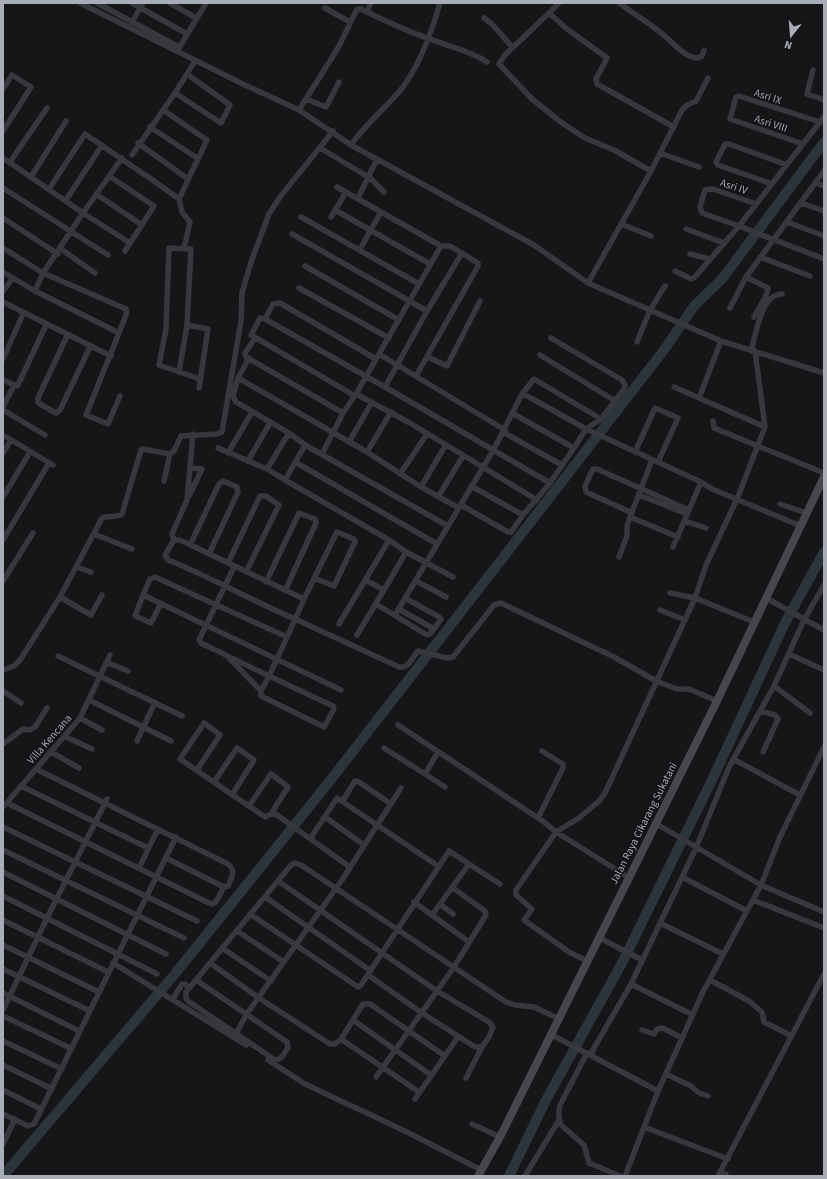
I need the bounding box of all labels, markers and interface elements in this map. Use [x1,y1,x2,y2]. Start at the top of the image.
north arrow [771,16,811,56]
text: N [783,37,794,53]
street label: Asri IX [752,85,784,108]
street label: Asri VIII [752,111,789,136]
street label: Asri IV [718,175,750,198]
street label: Villa Kencana [24,711,75,767]
street label: Jalan Raya Cikarang Sukatani [606,760,681,887]

